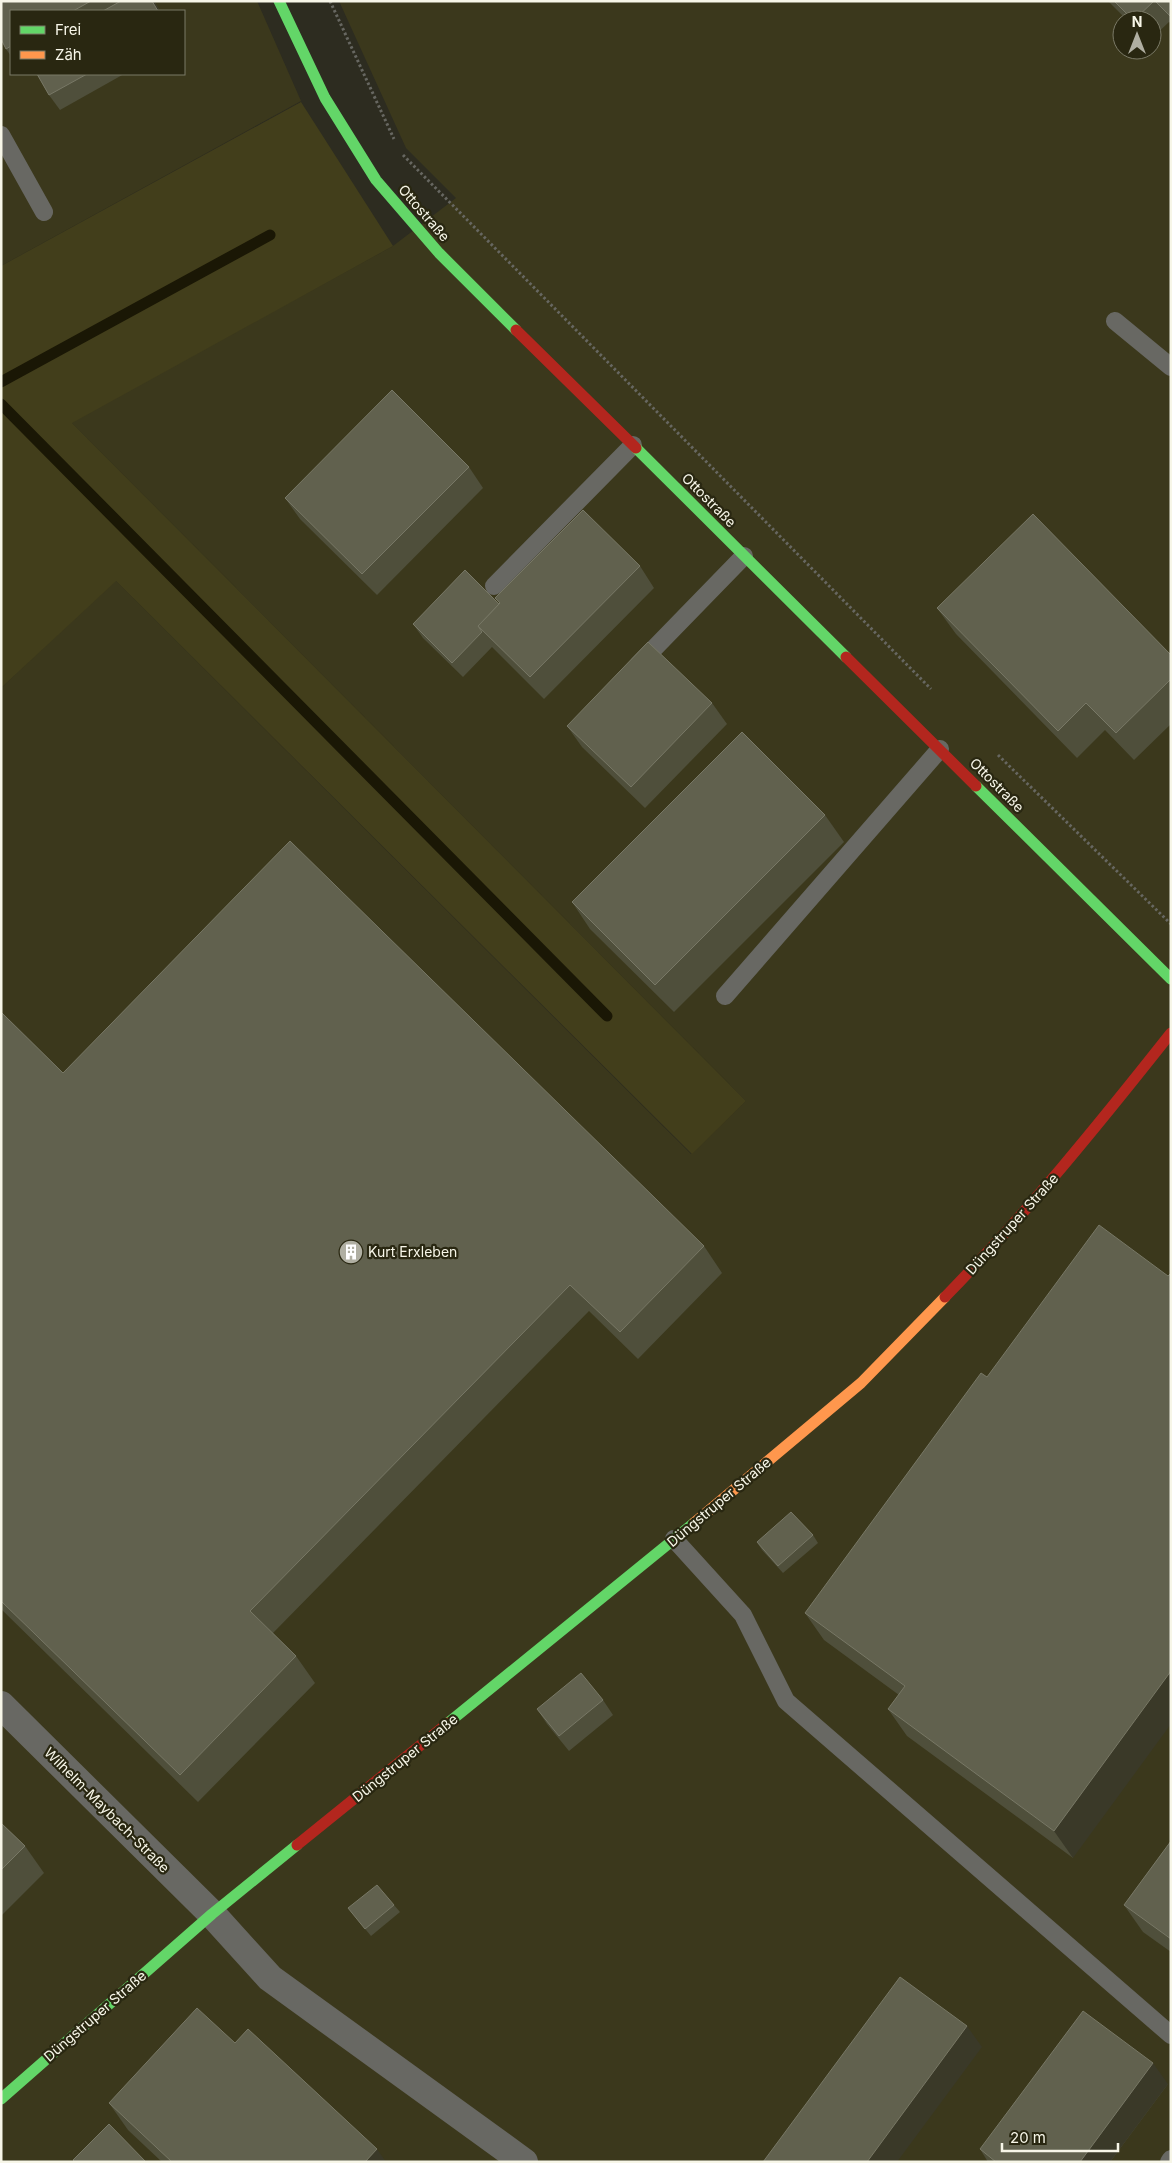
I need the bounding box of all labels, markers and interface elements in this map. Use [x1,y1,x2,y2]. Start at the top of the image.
legend [10,10,185,75]
north arrow [1112,10,1162,60]
text: N [1132,13,1142,30]
text: Frei [55,20,81,39]
text: Zäh [55,45,82,64]
street label: Ottostraße [395,181,454,245]
street label: Ottostraße [679,469,740,530]
street label: Ottostraße [967,754,1028,815]
street label: Düngstruper Straße [962,1170,1062,1278]
building icon: Kurt Erxleben [338,1239,364,1265]
place label: Kurt Erxleben [368,1243,457,1260]
street label: Düngstruper Straße [663,1453,774,1550]
street label: Düngstruper Straße [349,1710,461,1805]
street label: Wilhelm-Maybach-Straße [41,1743,174,1876]
street label: Düngstruper Straße [40,1967,149,2065]
scale bar [1002,2120,1118,2152]
text: 20 m [1010,2128,1046,2147]

